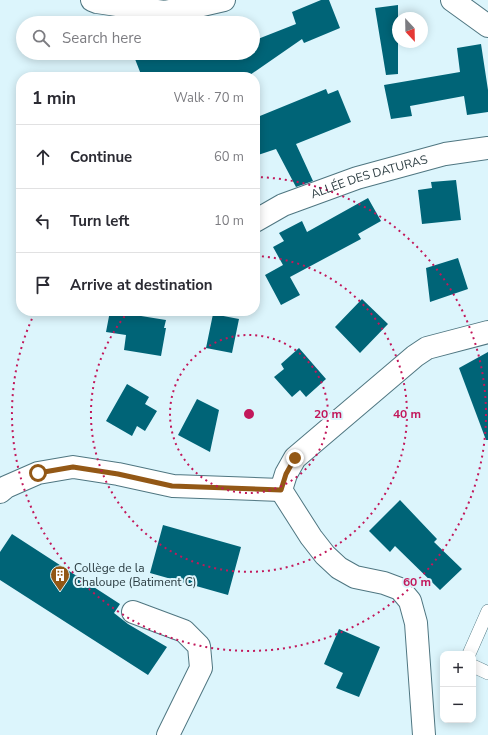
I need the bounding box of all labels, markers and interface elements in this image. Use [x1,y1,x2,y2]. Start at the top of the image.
north arrow [392,12,428,48]
search box [16,16,260,60]
icon: search [30,27,52,49]
text: Search here [62,28,142,48]
text: 1 min [32,87,76,110]
text: Walk · 70 m [173,89,244,107]
icon: ahead [32,146,54,168]
text: Continue [70,147,132,167]
text: 60 m [214,148,244,166]
street label: ALLÉE DES DATURAS [308,151,429,202]
icon: left [32,210,54,232]
text: Turn left [70,211,129,231]
text: 10 m [214,212,244,230]
icon: arrive [32,274,54,296]
text: Arrive at destination [70,275,213,295]
text: 20 m [314,406,342,422]
text: 40 m [393,406,421,422]
centre of rings [242,407,256,421]
route end [286,449,304,467]
route start [29,464,47,482]
place label: Collège de la Chaloupe (Batiment C) [74,560,197,590]
building icon: Collège de la Chaloupe (Batiment C) [49,564,71,592]
text: 60 m [403,574,431,590]
map controls [440,651,476,723]
button: + [440,651,476,687]
button: − [440,687,476,723]

